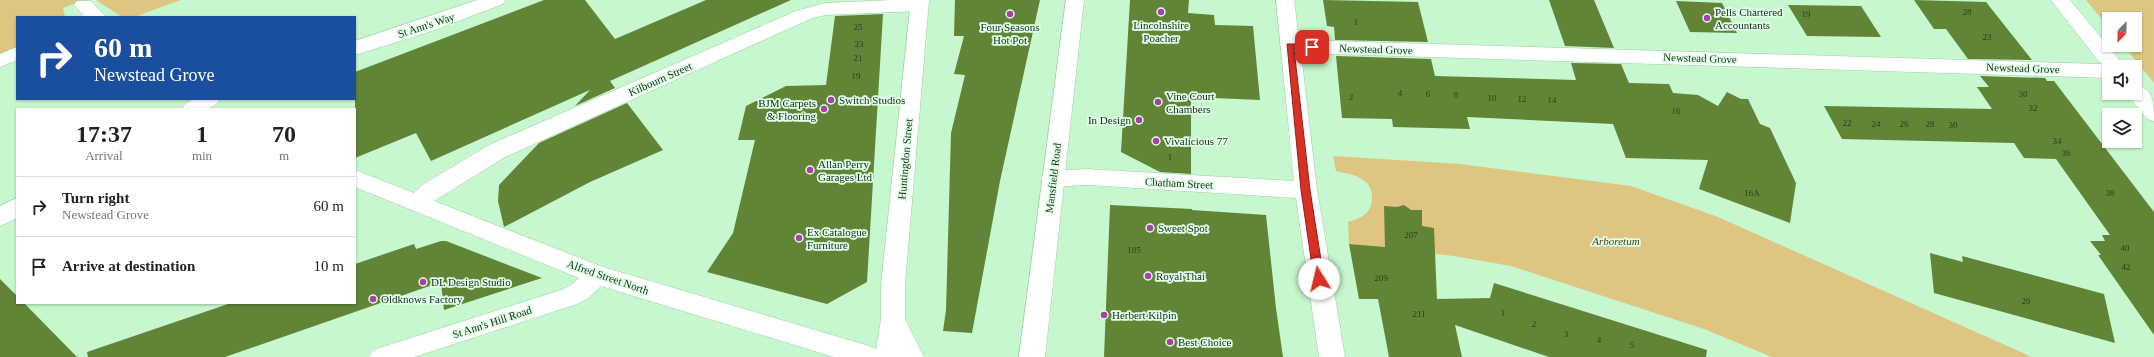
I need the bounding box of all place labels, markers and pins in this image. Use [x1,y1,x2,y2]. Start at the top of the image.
place label: Pells Chartered Accountants [1715,6,1783,31]
marker: Lincolnshire Poacher [1156,7,1166,17]
marker: Four Seasons Hot Pot [1005,9,1015,19]
marker: Pells Chartered Accountants [1702,13,1712,23]
place label: Lincolnshire Poacher [1133,19,1189,44]
place label: Four Seasons Hot Pot [981,21,1039,46]
pin [1295,30,1329,64]
place label: Vine Court Chambers [1166,90,1215,115]
place label: Switch Studios [839,94,905,106]
marker: Switch Studios [826,95,836,105]
place label: BJM Carpets & Flooring [758,97,816,122]
marker: Vine Court Chambers [1153,97,1163,107]
marker: BJM Carpets & Flooring [819,104,829,114]
place label: In Design [1088,114,1131,126]
marker: In Design [1134,115,1144,125]
place label: Vivalicious 77 [1164,135,1228,147]
marker: Vivalicious 77 [1151,136,1161,146]
place label: Allan Perry Garages Ltd [818,158,873,183]
marker: Allan Perry Garages Ltd [805,165,815,175]
place label: Sweet Spot [1158,222,1208,234]
marker: Sweet Spot [1145,223,1155,233]
place label: Ex Catalogue Furniture [807,226,867,251]
marker: Ex Catalogue Furniture [794,233,804,243]
place label: Royal Thai [1156,270,1205,282]
marker: Royal Thai [1143,271,1153,281]
place label: DL Design Studio [431,276,511,288]
marker: DL Design Studio [418,277,428,287]
place label: Oldknows Factory [381,293,463,305]
marker: Oldknows Factory [368,294,378,304]
place label: Herbert Kilpin [1112,309,1177,321]
marker: Herbert Kilpin [1099,310,1109,320]
place label: Best Choice [1178,336,1232,348]
marker: Best Choice [1165,337,1175,347]

